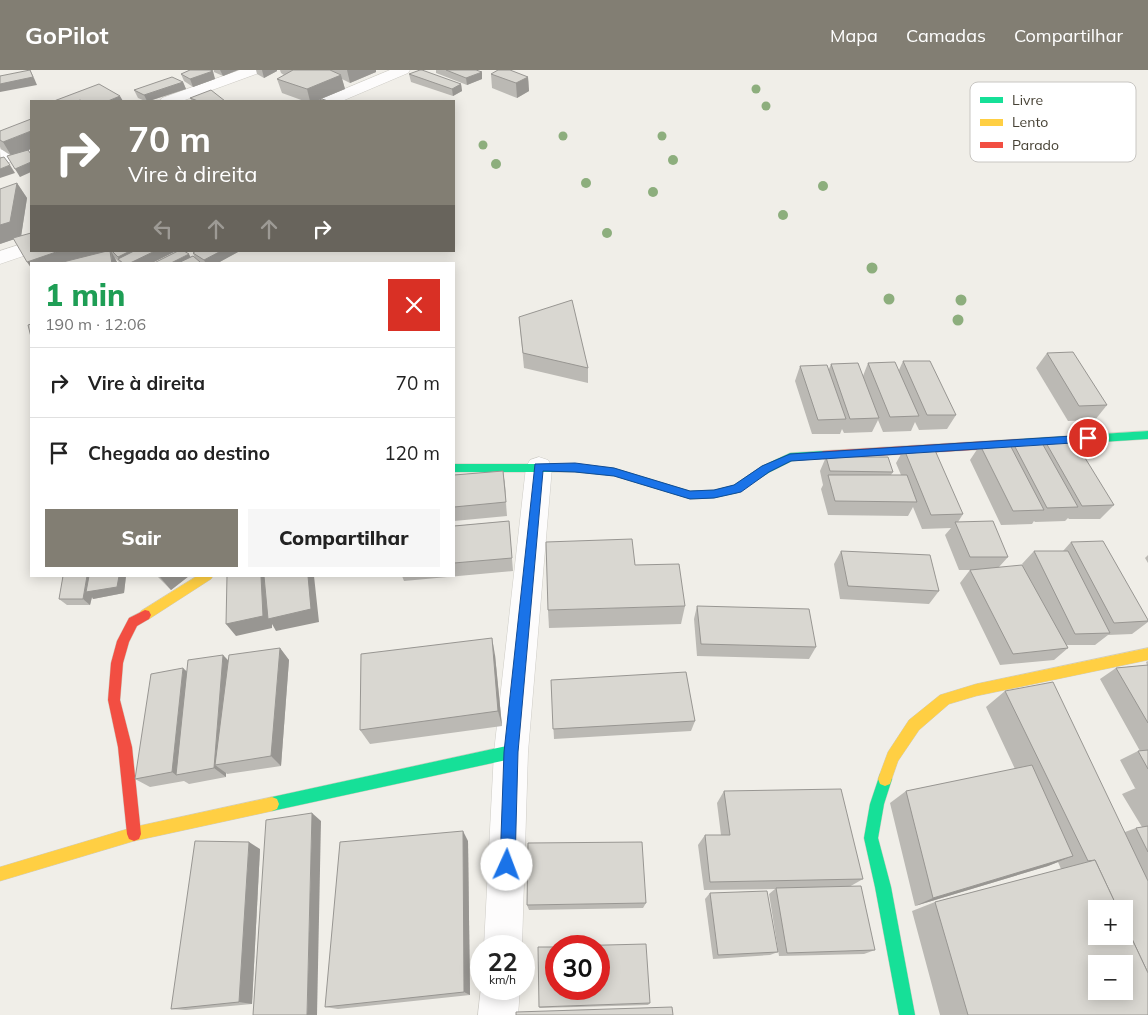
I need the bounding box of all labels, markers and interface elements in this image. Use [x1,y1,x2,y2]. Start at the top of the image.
text: GoPilot [25,20,109,50]
text: Mapa [830,24,878,47]
text: Camadas [906,24,986,47]
text: Compartilhar [1014,24,1123,47]
legend [970,82,1136,162]
text: Livre [1012,91,1043,109]
text: Lento [1012,113,1048,131]
text: 70 m [128,117,211,161]
icon: right [45,120,110,185]
text: Parado [1012,136,1059,154]
text: Vire à direita [128,160,257,188]
icon: left [149,215,177,243]
icon: ahead [202,215,230,243]
icon: ahead [255,215,283,243]
icon: right [308,215,336,243]
text: 1 min [45,276,125,314]
button: close [388,279,440,331]
text: 190 m · 12:06 [45,314,146,334]
icon: right [45,369,73,397]
text: Vire à direita [88,371,205,395]
text: 70 m [396,371,440,395]
pin [1067,417,1109,459]
icon: arrive [1074,424,1102,452]
icon: arrive [45,439,73,467]
text: Chegada ao destino [88,441,270,465]
text: 120 m [384,441,440,465]
button: Sair [45,509,238,567]
button: Compartilhar [248,509,440,567]
position arrow [480,838,532,890]
map controls [1088,900,1133,1000]
button: + [1088,900,1133,945]
speed limit sign: 30 [545,935,610,1000]
text: 22 [487,946,518,977]
button: − [1088,955,1133,1000]
text: km/h [489,972,516,987]

